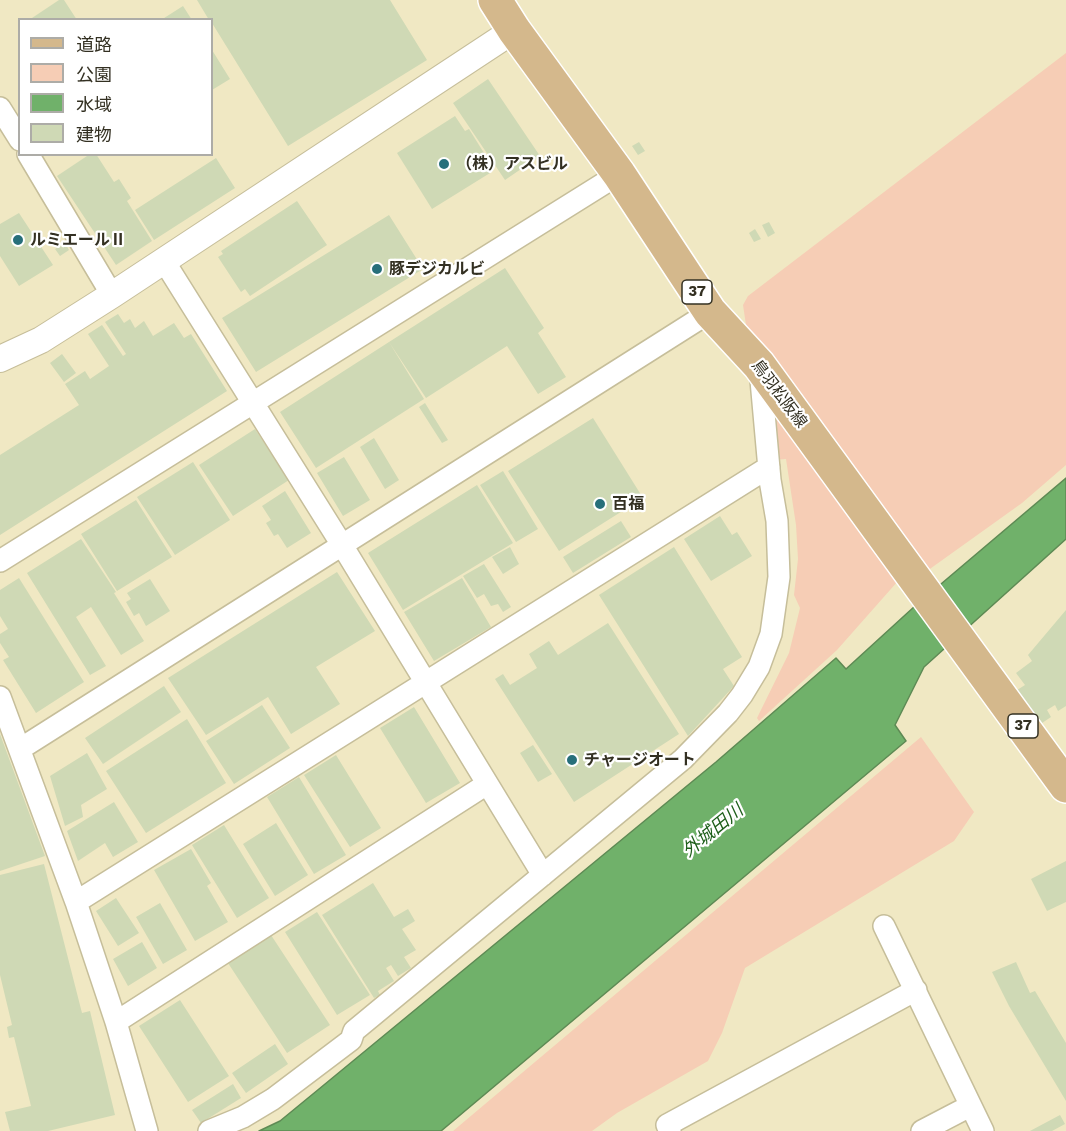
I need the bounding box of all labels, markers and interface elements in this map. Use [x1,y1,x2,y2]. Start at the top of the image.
legend [18,18,213,156]
text: 道路 [76,34,112,55]
text: 公園 [76,64,112,85]
text: 水域 [76,94,112,115]
text: 建物 [76,124,112,145]
place label: （株）アスビル [456,154,568,174]
marker: （株）アスビル [437,157,451,171]
place label: ルミエールⅡ [30,230,126,250]
marker: ルミエールⅡ [11,233,25,247]
place label: 豚デジカルビ [389,259,485,279]
marker: 豚デジカルビ [370,262,384,276]
road number: 37 [682,280,712,304]
street label: 鳥羽松阪線 [747,356,811,432]
place label: 百福 [612,494,644,514]
marker: 百福 [593,497,607,511]
road number: 37 [1008,714,1038,738]
place label: チャージオート [584,750,696,770]
marker: チャージオート [565,753,579,767]
water label: 外城田川 [678,800,748,862]

